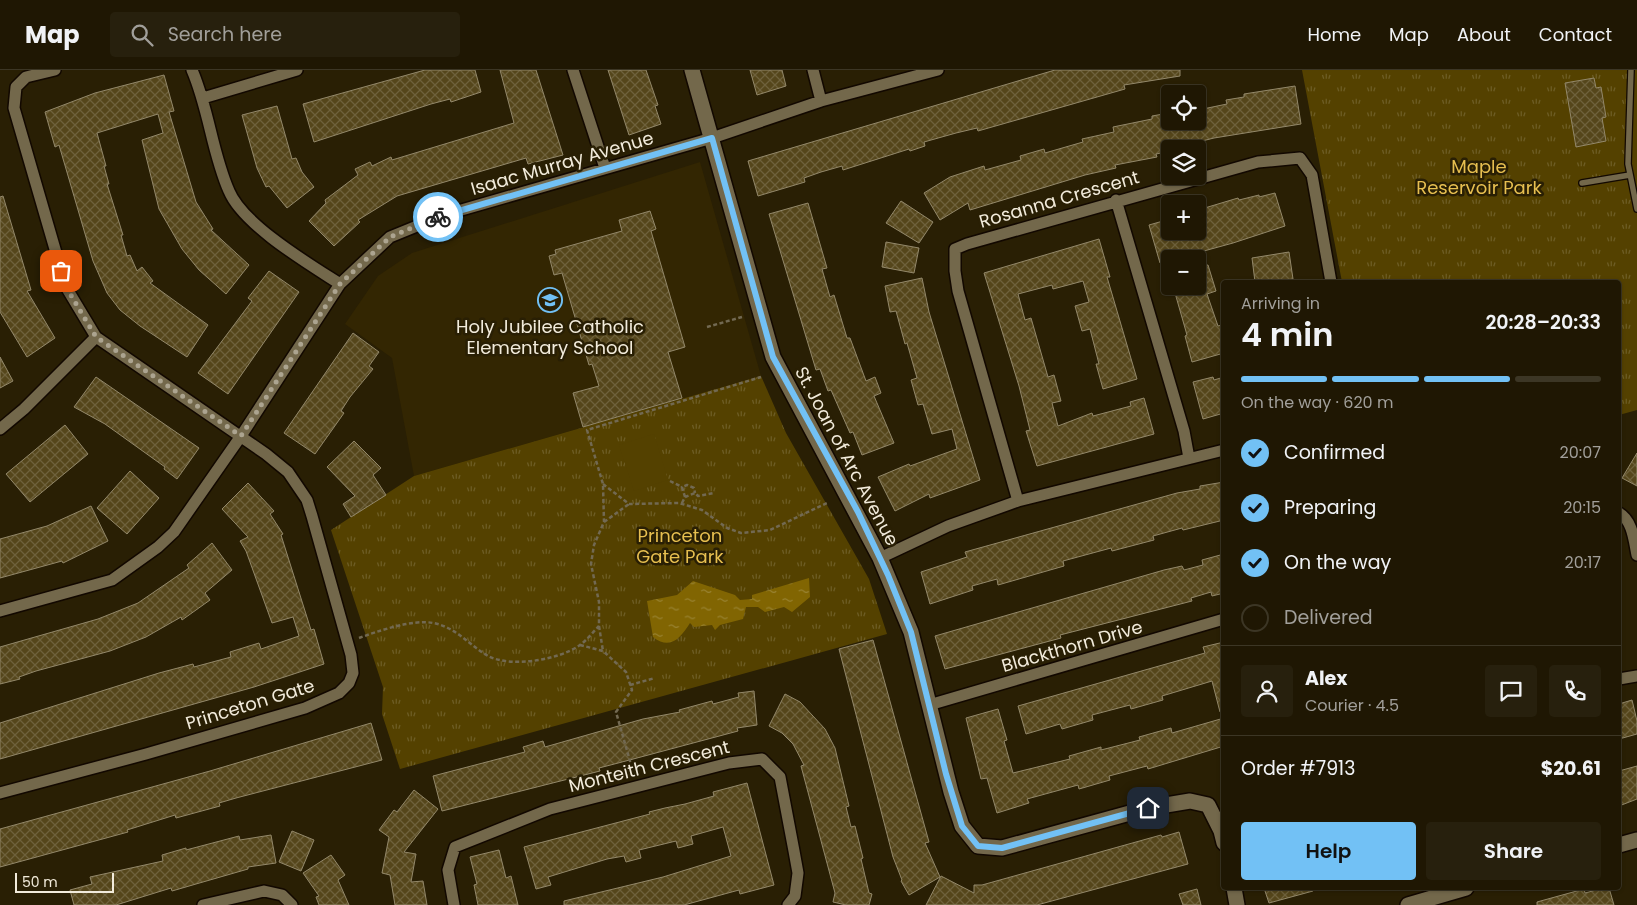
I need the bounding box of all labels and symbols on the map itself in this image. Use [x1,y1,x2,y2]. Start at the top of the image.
street label: Isaac Murray Avenue [468,125,656,201]
park label: Maple Reservoir Park [1416,154,1542,200]
street label: Rosanna Crescent [976,164,1142,234]
courier [413,192,463,242]
pin [40,250,82,292]
school or university icon: Holy Jubilee Catholic Elementary School [537,287,563,313]
place label: Holy Jubilee Catholic Elementary School [456,314,644,360]
street label: St. Joan of Arc Avenue [789,362,905,550]
park label: Princeton Gate Park [636,523,724,569]
street label: Blackthorn Drive [999,614,1145,678]
street label: Princeton Gate [183,673,317,735]
street label: Monteith Crescent [566,734,732,798]
pin [1127,787,1169,829]
scale bar [15,870,114,893]

